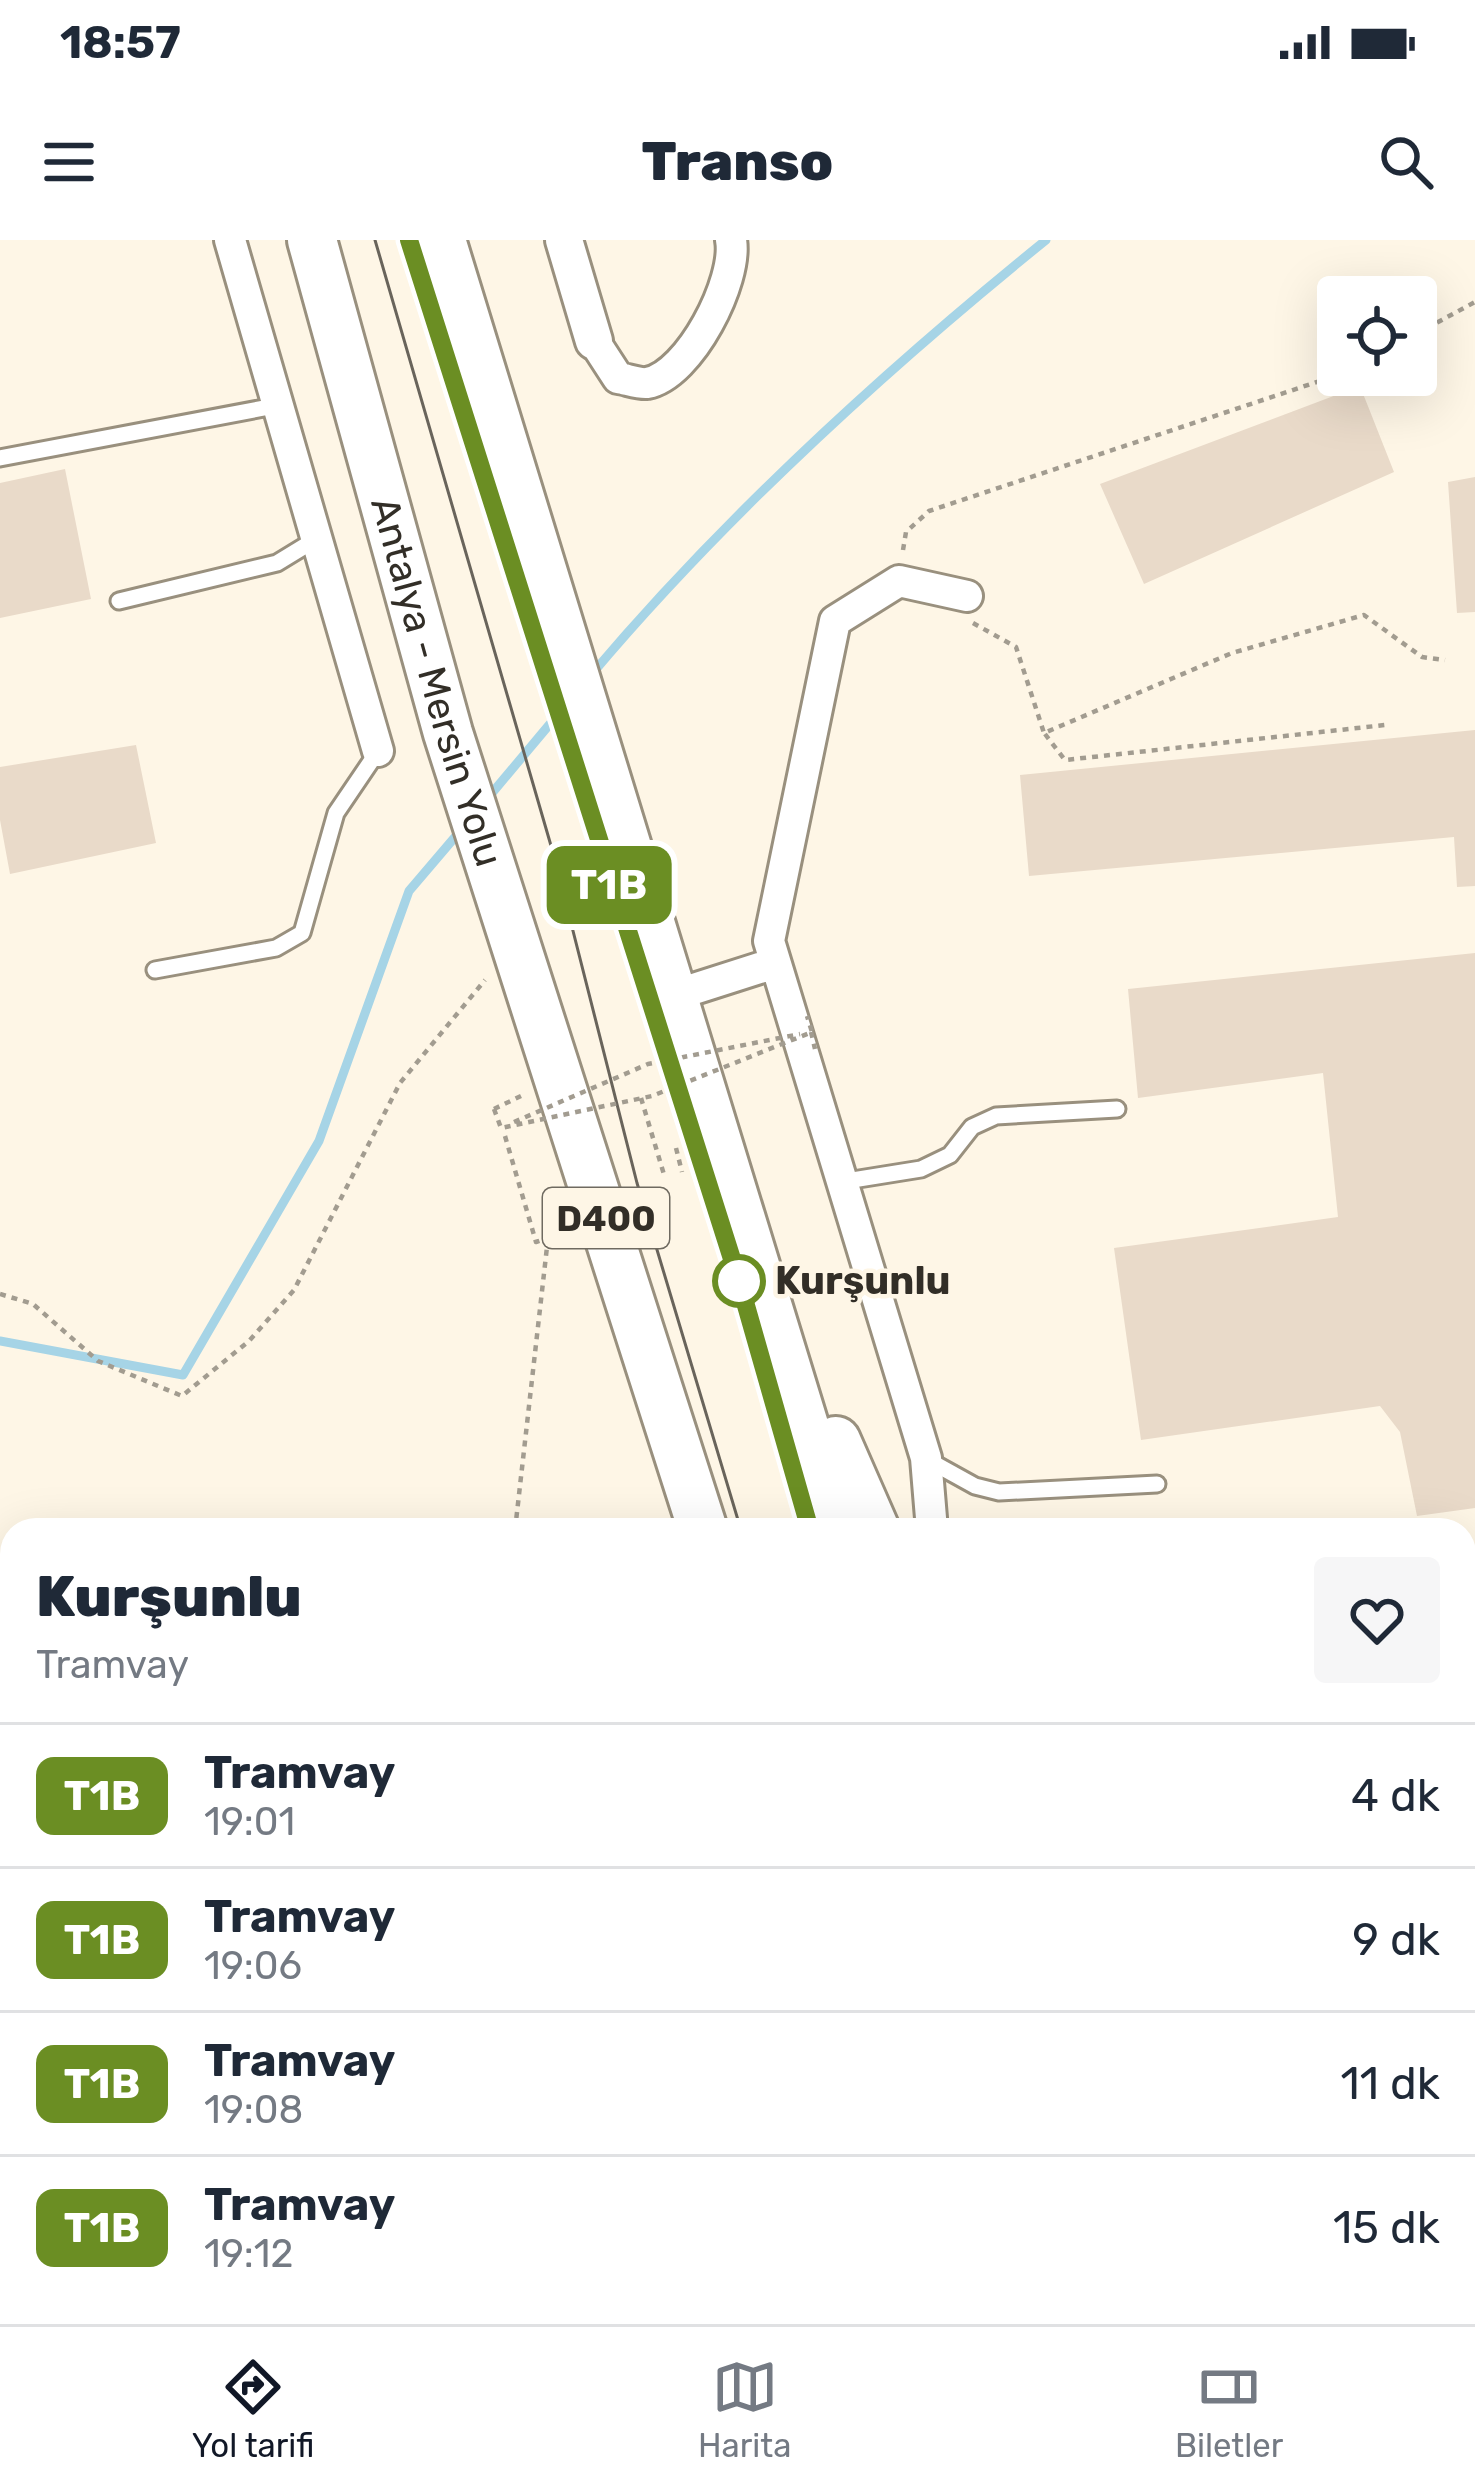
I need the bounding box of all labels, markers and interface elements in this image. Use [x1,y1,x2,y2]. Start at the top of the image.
text: 18:57 [60,16,181,69]
icon: menu [36,129,102,195]
icon: search [1373,129,1439,195]
text: Transo [642,130,833,194]
map controls [1317,276,1437,396]
button: locate [1317,276,1437,396]
street label: Antalya - Mersin Yolu [361,492,512,872]
line badge: T1B [540,846,678,924]
text: T1B [571,860,647,910]
road number: D400 [543,1188,669,1248]
marker: Kurşunlu [714,1256,764,1306]
place label: Kurşunlu [775,1258,951,1304]
button: heart [1314,1557,1440,1683]
text: Kurşunlu [36,1563,302,1630]
text: Tramvay [36,1642,189,1688]
text: Tramvay [204,1746,395,1799]
text: 4 dk [1351,1769,1440,1822]
text: T1B [64,1771,140,1821]
text: 19:01 [204,1799,295,1845]
text: Tramvay [204,1890,395,1943]
text: 9 dk [1352,1913,1440,1966]
text: T1B [64,1915,140,1965]
text: 19:06 [204,1943,302,1989]
text: Tramvay [204,2034,395,2087]
text: 11 dk [1340,2057,1440,2110]
text: T1B [64,2059,140,2109]
text: 19:08 [204,2087,303,2133]
text: Tramvay [204,2178,395,2231]
text: 15 dk [1333,2201,1440,2254]
text: T1B [64,2203,140,2253]
text: 19:12 [204,2231,293,2277]
tab: Yol tarifi [192,2354,314,2465]
tab: Harita [698,2354,791,2465]
tab: Biletler [1175,2354,1283,2465]

